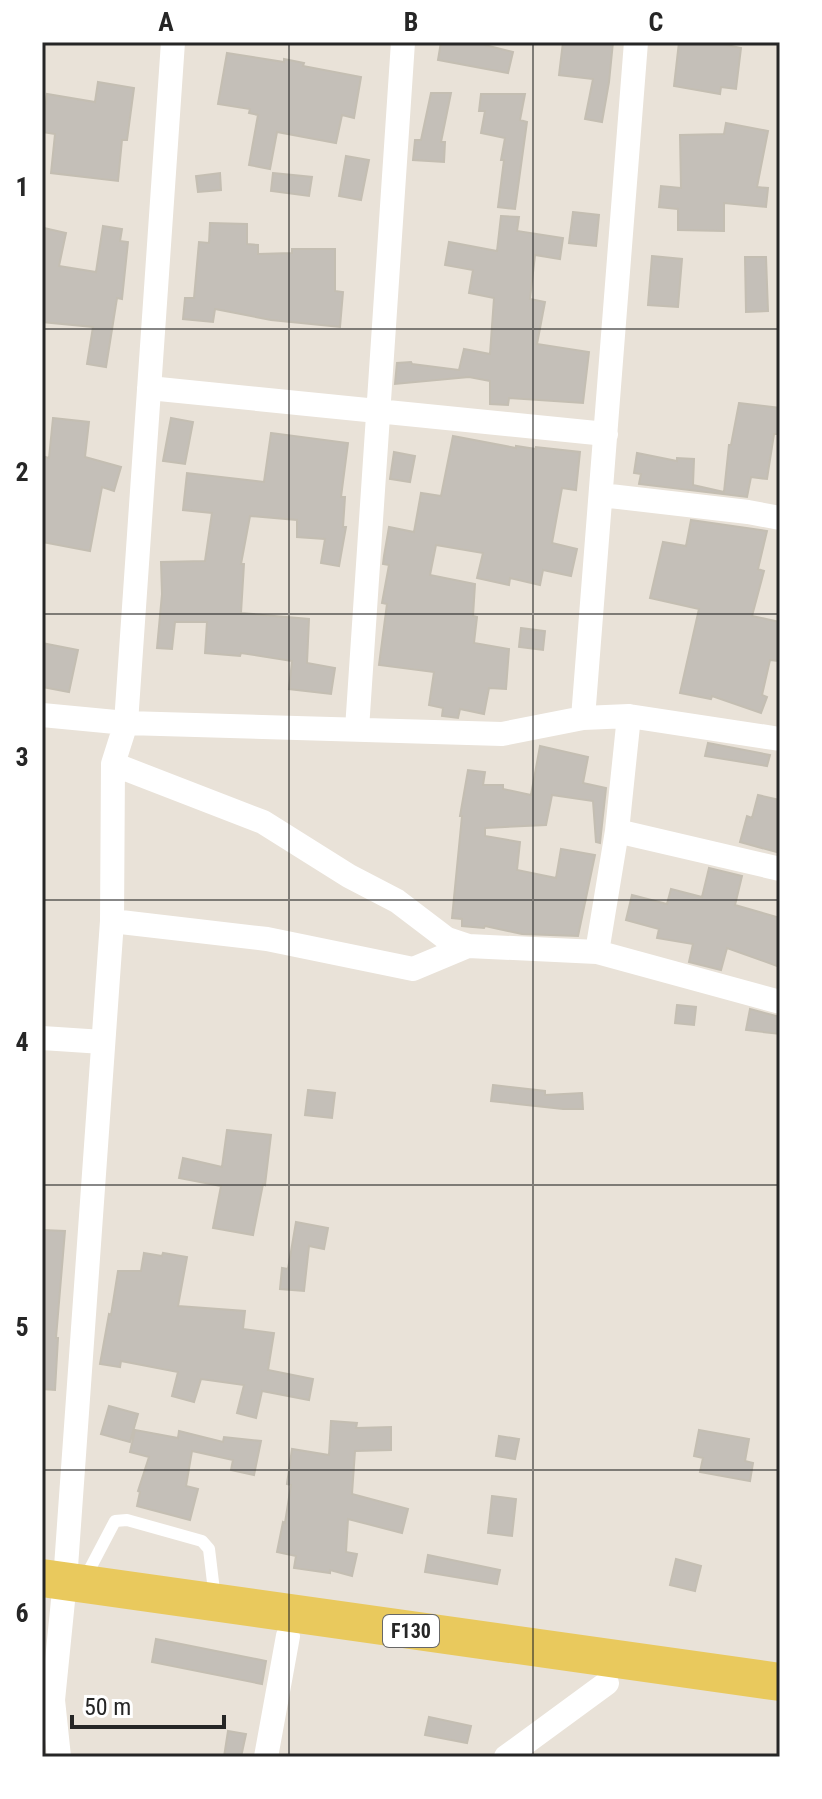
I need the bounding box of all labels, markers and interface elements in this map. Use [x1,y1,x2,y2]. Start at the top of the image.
text: A [158,7,174,37]
text: B [404,7,418,37]
text: C [649,7,664,37]
text: 1 [15,172,29,202]
text: 2 [15,457,29,487]
text: 3 [15,742,29,772]
text: 4 [15,1027,29,1057]
text: 5 [15,1312,29,1342]
text: 6 [15,1598,29,1628]
road number: F130 [383,1615,439,1647]
scale bar [72,1679,224,1729]
text: 50 m [84,1693,131,1721]

